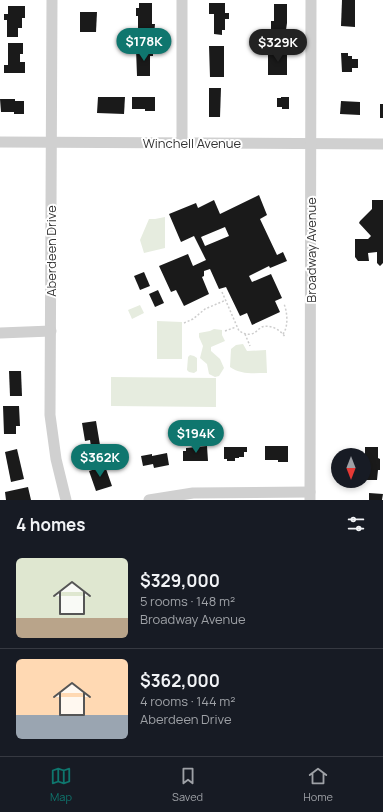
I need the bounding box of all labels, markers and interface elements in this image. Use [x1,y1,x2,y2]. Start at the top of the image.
pin: $178K [116,28,172,62]
pin: $329K [250,29,306,63]
text: $178K [125,32,163,50]
text: $329K [258,33,298,51]
street label: Winchell Avenue [143,134,242,152]
street label: Broadway Avenue [302,197,320,303]
street label: Aberdeen Drive [42,205,60,297]
pin: $194K [168,420,224,454]
text: $194K [177,424,215,442]
pin: $362K [72,444,128,478]
text: $362K [80,448,120,466]
north arrow [331,448,371,488]
map controls [331,448,371,488]
text: 4 homes [16,513,85,536]
icon: filters [345,513,367,535]
text: $329,000 [140,569,220,592]
icon: home [48,574,96,622]
text: 5 rooms · 148 m² [140,592,235,610]
text: Broadway Avenue [140,610,246,628]
text: $362,000 [140,669,220,692]
icon: home [48,675,96,723]
text: 4 rooms · 144 m² [140,692,236,710]
text: Aberdeen Drive [140,710,232,728]
tab: Map [50,765,72,804]
tab: Saved [172,765,203,804]
tab: Home [303,765,333,804]

